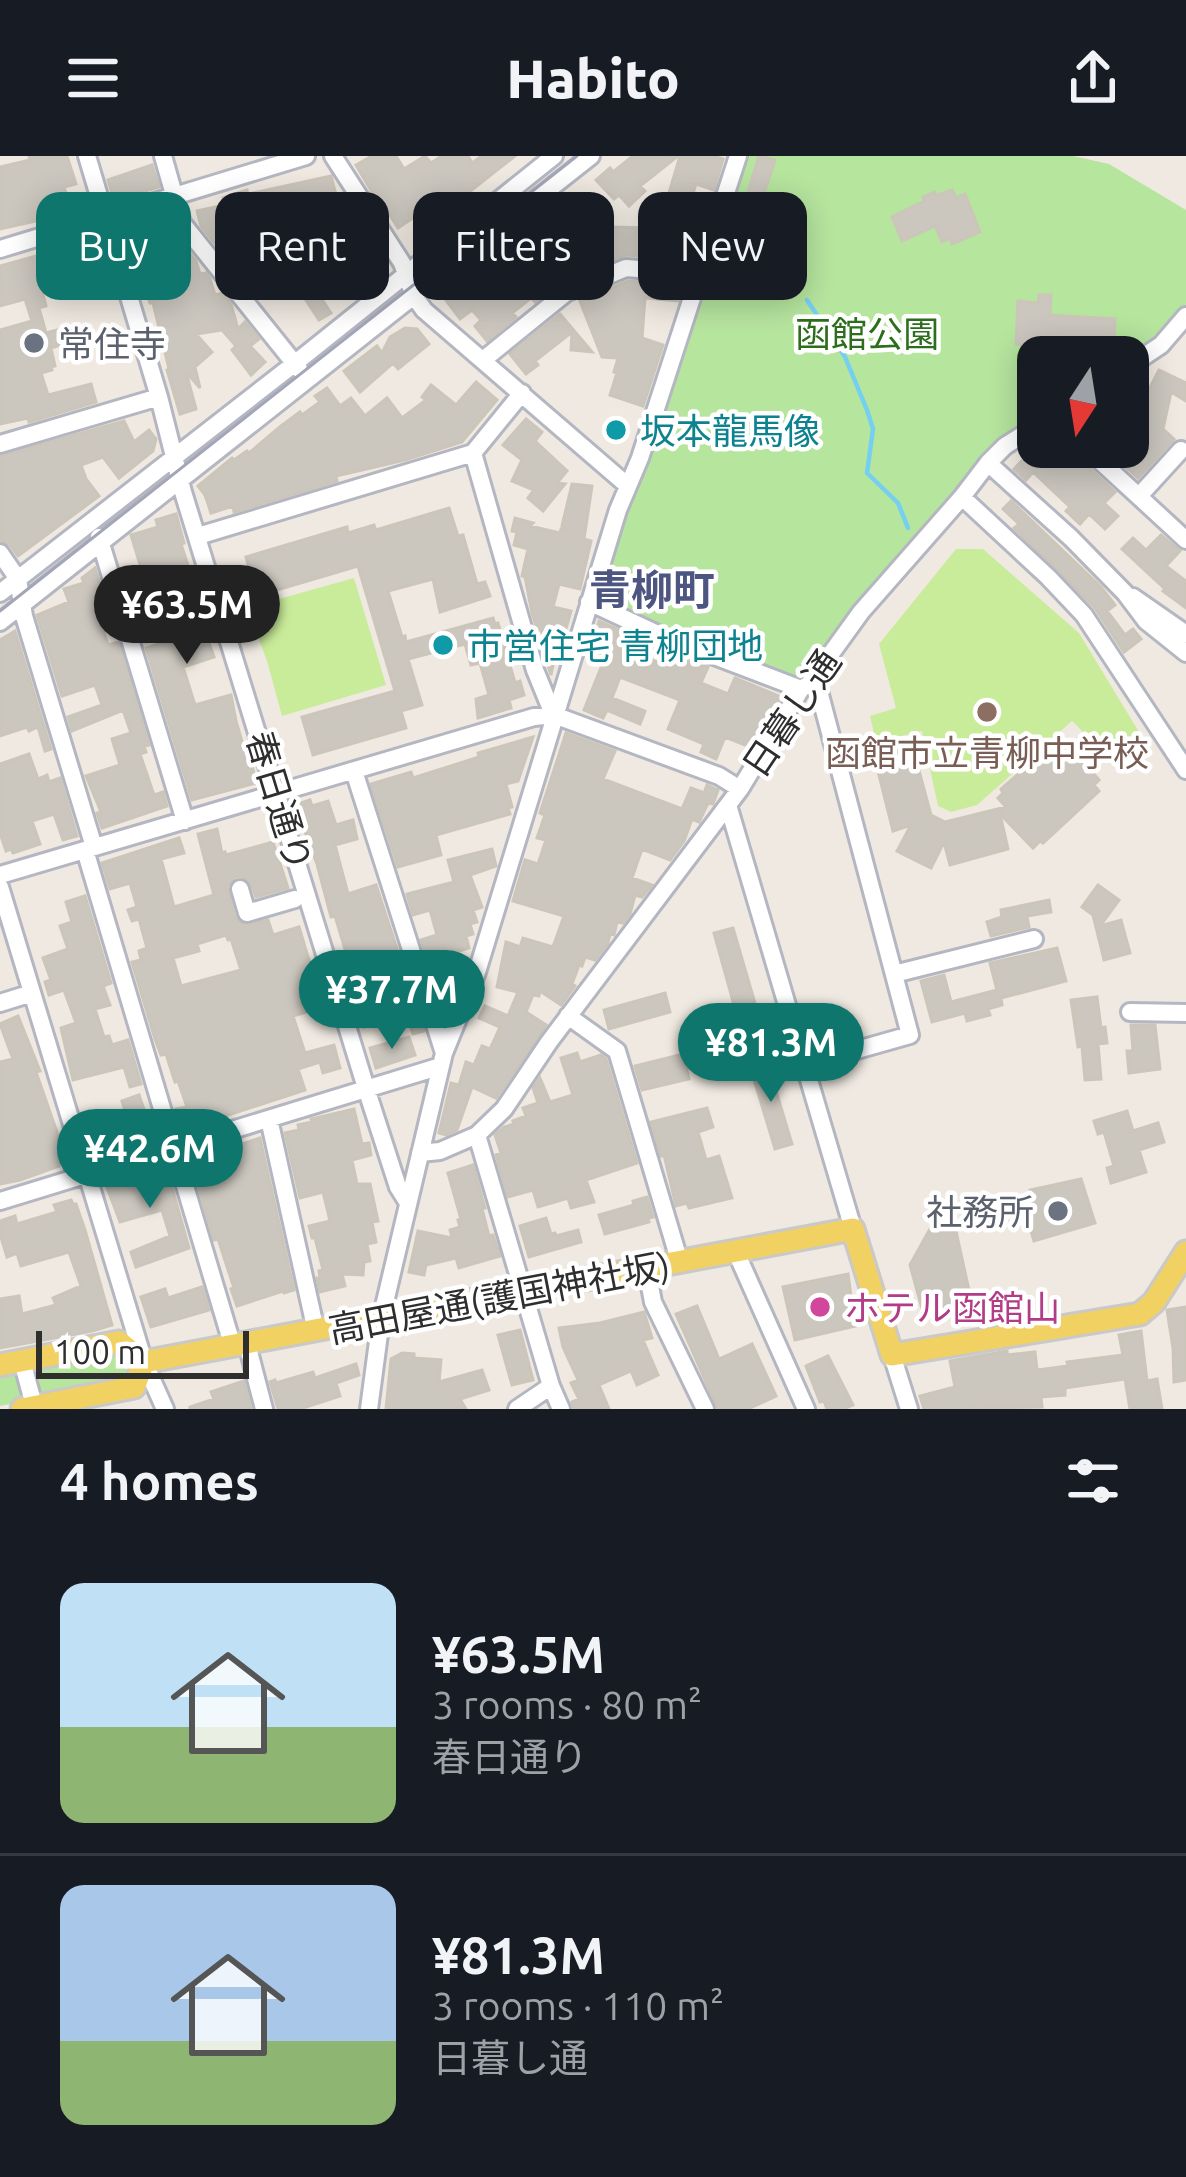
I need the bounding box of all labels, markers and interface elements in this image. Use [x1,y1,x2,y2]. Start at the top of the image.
icon: menu [60,45,126,111]
icon: share [1060,45,1126,111]
text: Habito [506,48,680,108]
chip: Buy [36,192,191,300]
chip: Rent [215,192,389,300]
chip: Filters [413,192,614,300]
chip: New [638,192,807,300]
park label: 函館公園 [795,313,939,354]
place label: 常住寺 [58,323,166,364]
marker: 常住寺 [21,330,47,356]
north arrow [1017,336,1149,468]
map controls [1017,336,1149,468]
place label: 坂本龍馬像 [640,410,820,451]
marker: 坂本龍馬像 [603,417,629,443]
pin: ¥63.5M [89,565,285,667]
district label: 青柳町 [589,566,715,613]
text: ¥63.5M [121,582,253,625]
place label: 市営住宅 青柳団地 [467,625,763,666]
marker: 市営住宅 青柳団地 [430,632,456,658]
street label: 日暮し通 [734,642,848,784]
marker: 函館市立青柳中学校 [974,699,1000,725]
street label: 春日通り [239,726,321,876]
place label: 函館市立青柳中学校 [825,732,1149,773]
pin: ¥37.7M [294,950,490,1052]
text: ¥37.7M [326,967,458,1010]
pin: ¥81.3M [673,1003,869,1105]
text: ¥81.3M [705,1020,837,1063]
pin: ¥42.6M [52,1109,248,1211]
text: ¥42.6M [84,1126,216,1169]
place label: 社務所 [926,1191,1034,1232]
marker: 社務所 [1045,1198,1071,1224]
street label: 高田屋通(護国神社坂) [325,1244,673,1350]
place label: ホテル函館山 [844,1287,1060,1328]
marker: ホテル函館山 [807,1294,833,1320]
scale bar [36,1325,249,1378]
text: 100 m [54,1333,146,1370]
icon: filters [1060,1448,1126,1514]
text: 4 homes [60,1452,259,1510]
text: ¥63.5M [432,1625,605,1683]
icon: home [156,1631,300,1775]
text: 3 rooms · 80 m² [432,1683,702,1726]
text: 春日通り [432,1735,588,1778]
text: ¥81.3M [432,1926,605,1984]
icon: home [156,1933,300,2077]
text: 3 rooms · 110 m² [432,1984,724,2027]
text: 日暮し通 [432,2036,588,2079]

